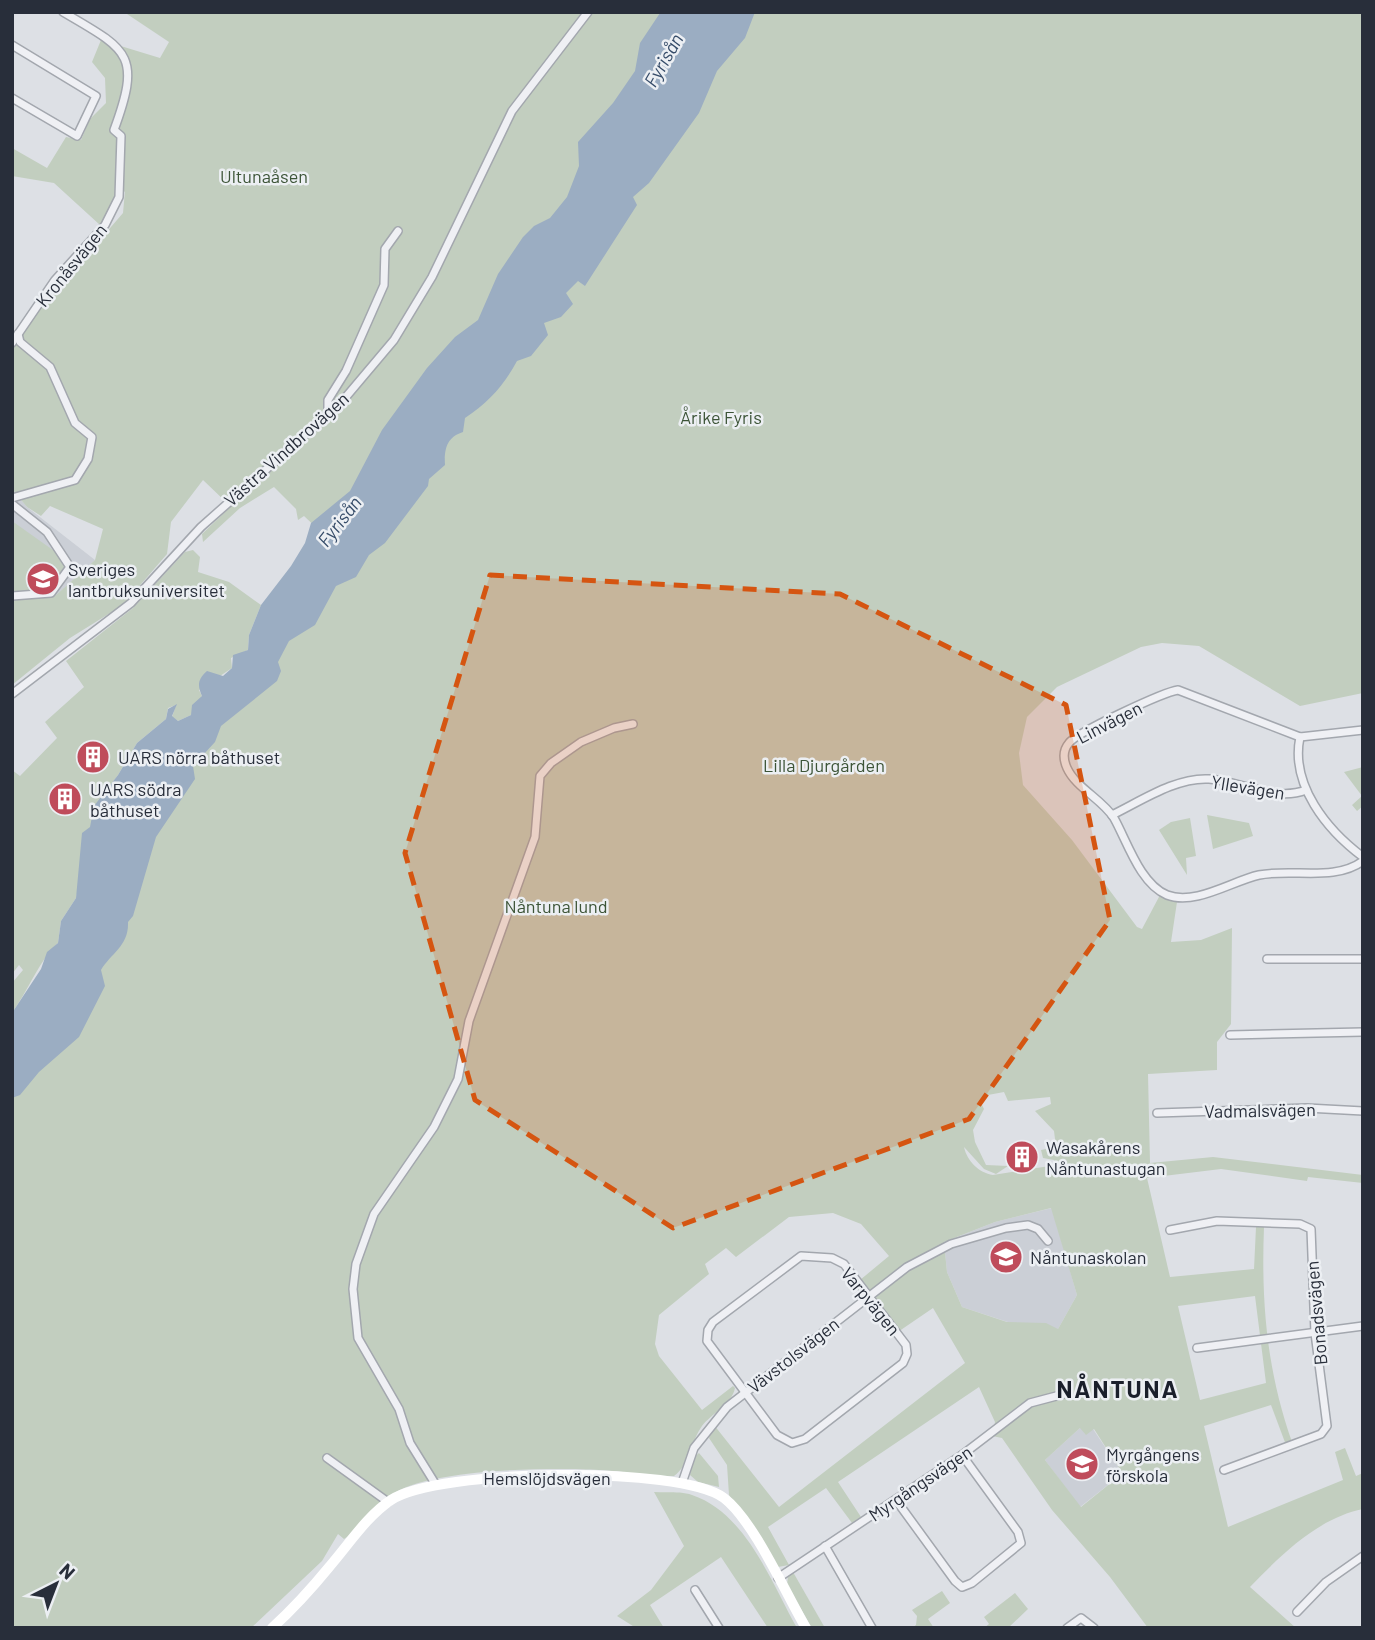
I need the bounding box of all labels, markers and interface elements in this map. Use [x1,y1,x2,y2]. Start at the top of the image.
water label: Fyrisån [639,29,687,91]
park label: Ultunaåsen [220,165,308,187]
street label: Kronåsvägen [31,219,111,311]
street label: Västra Vindbrovägen [219,387,353,511]
park label: Årike Fyris [680,406,762,428]
water label: Fyrisån [312,491,366,551]
place label: Sveriges lantbruksuniversitet [68,558,225,601]
school or university icon: Sveriges lantbruksuniversitet [24,560,62,598]
street label: Linvägen [1072,696,1146,748]
building icon: UARS nörra båthuset [74,738,112,776]
place label: UARS nörra båthuset [118,746,280,768]
park label: Lilla Djurgården [763,754,885,776]
street label: Yllevägen [1210,770,1286,804]
place label: UARS södra båthuset [90,778,181,821]
building icon: UARS södra båthuset [46,780,84,818]
park label: Nåntuna lund [505,895,607,917]
street label: Vadmalsvägen [1204,1098,1316,1122]
place label: Wasakårens Nåntunastugan [1046,1136,1166,1179]
building icon: Wasakårens Nåntunastugan [1003,1138,1041,1176]
school or university icon: Nåntunaskolan [987,1238,1025,1276]
place label: Nåntunaskolan [1030,1246,1146,1268]
street label: Bonadsvägen [1300,1260,1332,1366]
street label: Varpvägen [837,1262,905,1340]
street label: Vävstolsvägen [743,1312,843,1398]
district label: NÅNTUNA [1056,1373,1180,1403]
street label: Myrgångsvägen [864,1440,976,1526]
place label: Myrgångens förskola [1106,1443,1200,1486]
school or university icon: Myrgångens förskola [1063,1445,1101,1483]
street label: Hemslöjdsvägen [483,1467,611,1489]
north arrow [21,1549,91,1619]
text: N [55,1558,80,1584]

